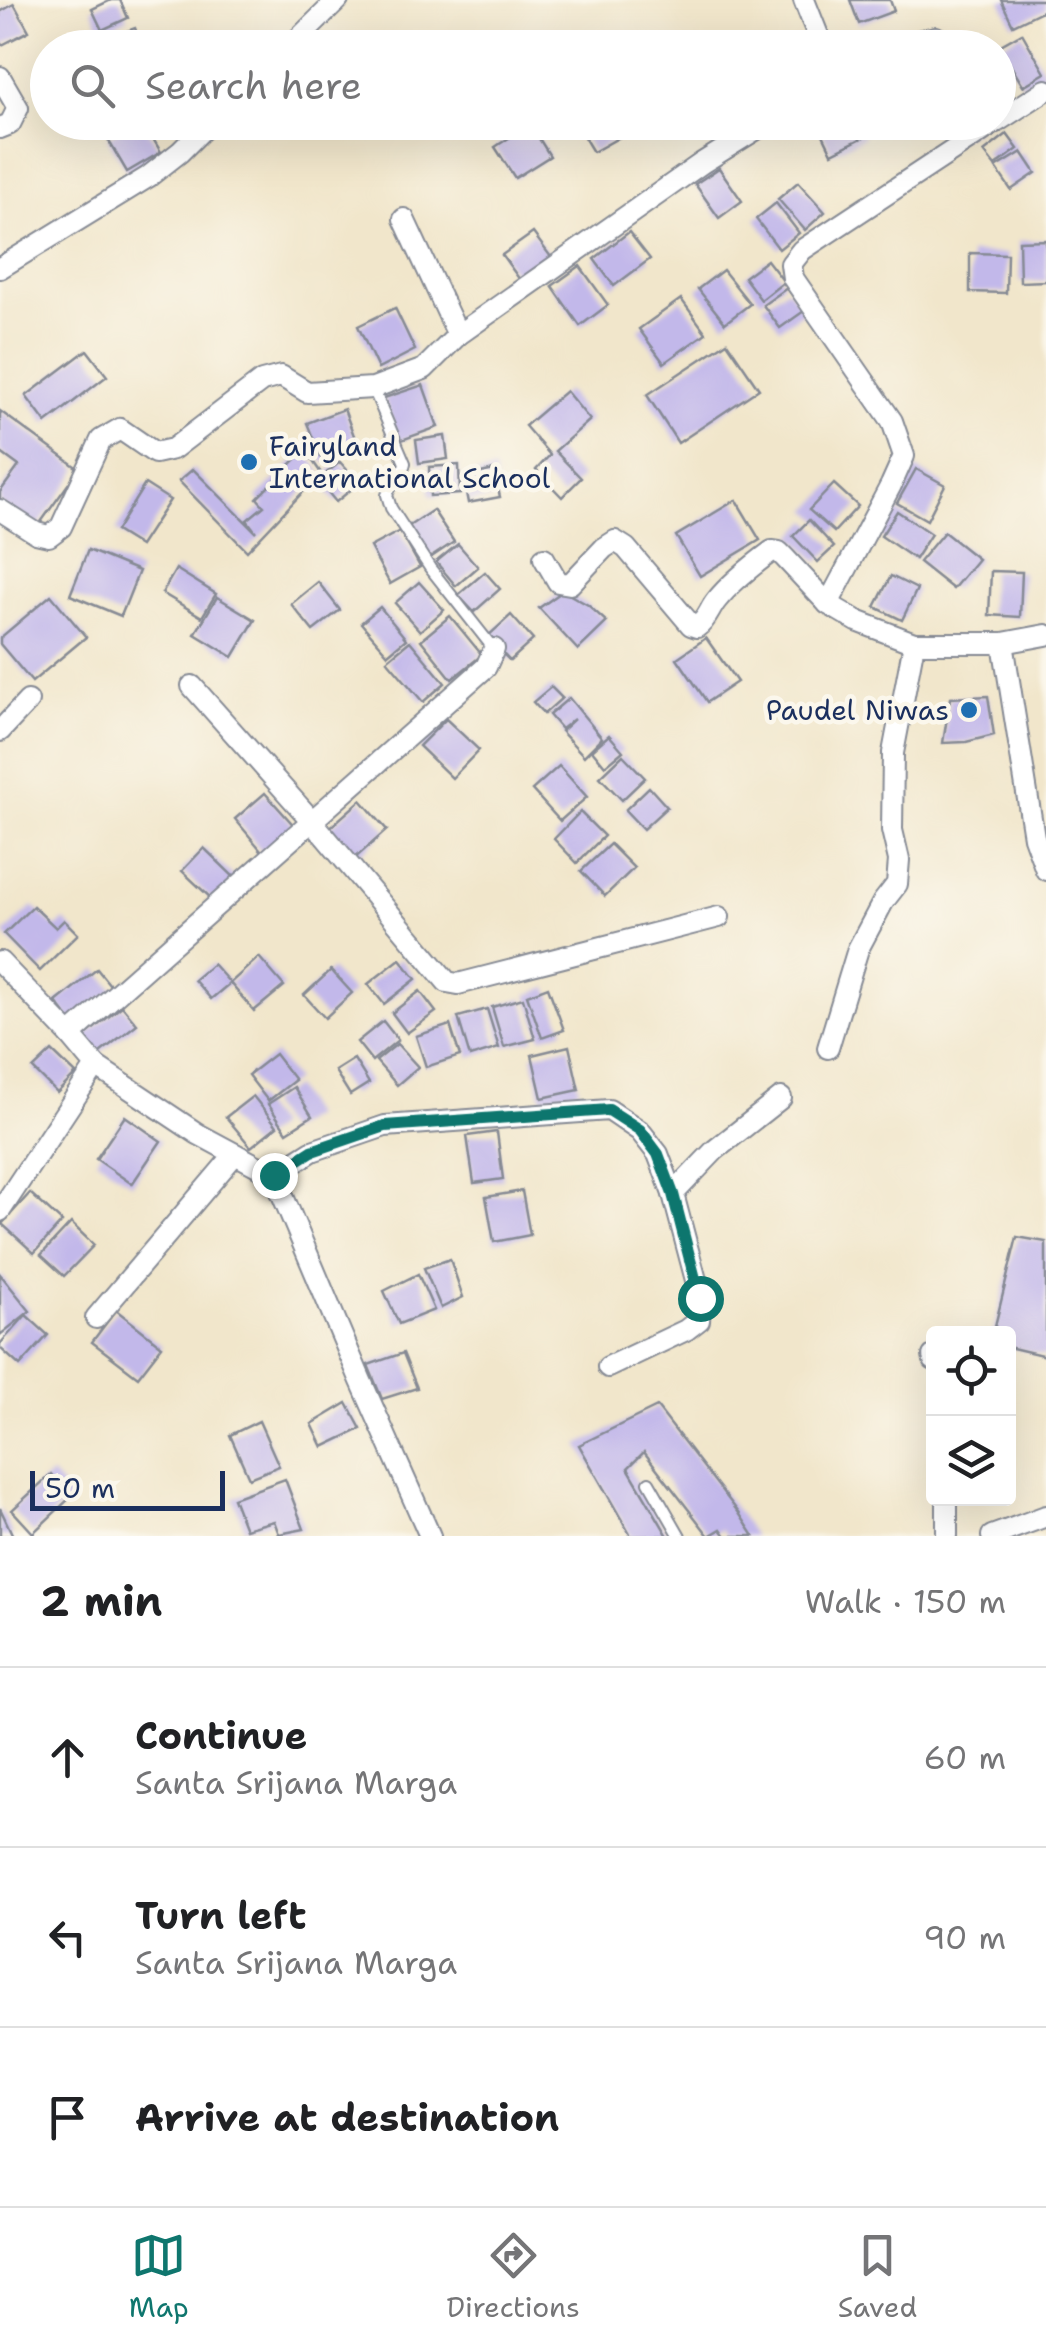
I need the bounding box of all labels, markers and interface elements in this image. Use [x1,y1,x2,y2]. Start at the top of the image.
search box [30,30,1016,140]
icon: search [65,58,120,113]
text: Search here [145,60,362,111]
place label: Fairyland International School [269,427,551,497]
marker: Fairyland International School [238,451,260,473]
place label: Paudel Niwas [766,691,949,729]
marker: Paudel Niwas [958,699,980,721]
route end [252,1153,298,1199]
route start [678,1276,724,1322]
map controls [926,1326,1016,1506]
button: locate [926,1326,1016,1416]
button: layers [926,1416,1016,1506]
scale bar [30,1466,225,1510]
text: 50 m [45,1469,115,1507]
text: 2 min [40,1573,162,1629]
text: Walk · 150 m [805,1580,1006,1623]
text: Continue [135,1710,307,1761]
icon: ahead [40,1730,95,1785]
text: 60 m [924,1736,1006,1779]
text: Santa Srijana Marga [135,1761,457,1804]
text: Turn left [135,1890,307,1941]
icon: left [40,1910,95,1965]
text: 90 m [923,1916,1006,1959]
text: Santa Srijana Marga [135,1941,457,1984]
icon: arrive [40,2090,95,2145]
text: Arrive at destination [135,2092,559,2143]
tab: Map [129,2228,189,2326]
tab: Directions [446,2228,580,2326]
tab: Saved [838,2228,917,2326]

